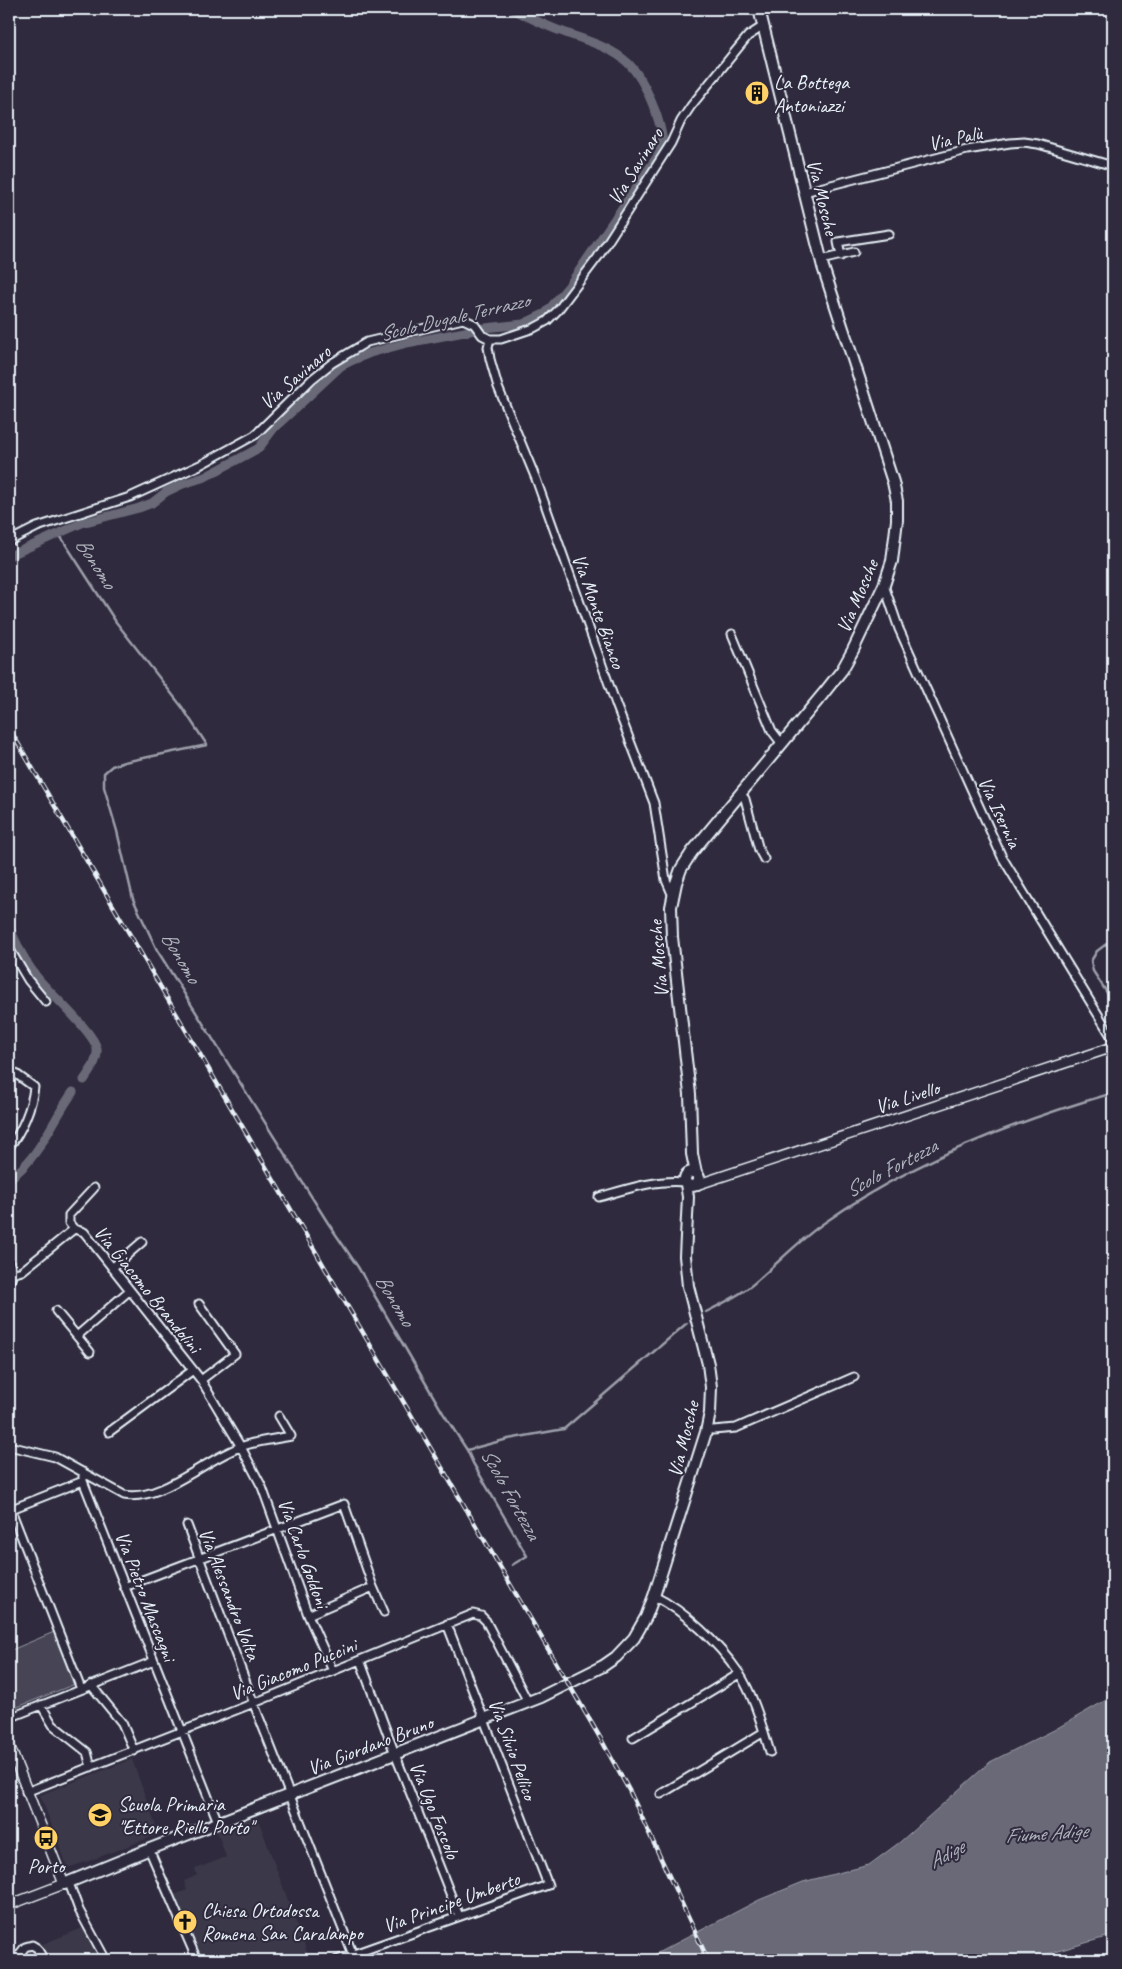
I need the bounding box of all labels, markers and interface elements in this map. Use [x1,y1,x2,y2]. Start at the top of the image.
place label: La Bottega Antoniazzi [774,70,850,118]
building icon: La Bottega Antoniazzi [744,80,770,106]
street label: Via Palù [926,120,986,157]
street label: Via Savinaro [602,122,669,209]
street label: Via Mosche [801,157,844,239]
water label: Scolo Dugale Terrazzo [377,286,535,347]
street label: Via Savinaro [255,339,337,415]
water label: Bonomo [70,533,123,596]
street label: Via Monte Bianco [566,550,631,673]
street label: Via Mosche [831,554,885,637]
street label: Via Isernia [972,773,1028,853]
street label: Via Mosche [643,918,674,999]
water label: Bonomo [156,927,208,990]
street label: Via Livello [872,1075,944,1120]
water label: Scolo Fortezza [841,1132,944,1203]
street label: Via Giacomo Brandolini [88,1220,208,1360]
water label: Bonomo [370,1270,422,1333]
street label: Via Mosche [662,1397,705,1480]
water label: Scolo Fortezza [475,1444,548,1546]
street label: Via Carlo Goldoni [272,1495,336,1613]
street label: Via Alessandro Volta [193,1525,267,1665]
street label: Via Pietro Mascagni [109,1528,183,1667]
street label: Via Giacomo Puccini [226,1632,362,1706]
street label: Via Silvio Pellico [483,1695,543,1805]
street label: Via Giordano Bruno [304,1709,438,1781]
street label: Via Ugo Foscolo [404,1758,466,1863]
place label: Scuola Primaria "Ettore Riello Porto" [118,1792,258,1840]
school or university icon: Scuola Primaria "Ettore Riello Porto" [87,1802,113,1828]
water label: Fiume Adige [1004,1817,1091,1849]
bus stop icon: Porto [33,1825,59,1851]
water label: Adige [924,1832,971,1874]
place label: Porto [28,1854,66,1879]
street label: Via Principe Umberto [379,1866,524,1939]
place label: Chiesa Ortodossa Romena San Caralampo [202,1898,364,1946]
church icon: Chiesa Ortodossa Romena San Caralampo [172,1909,198,1935]

